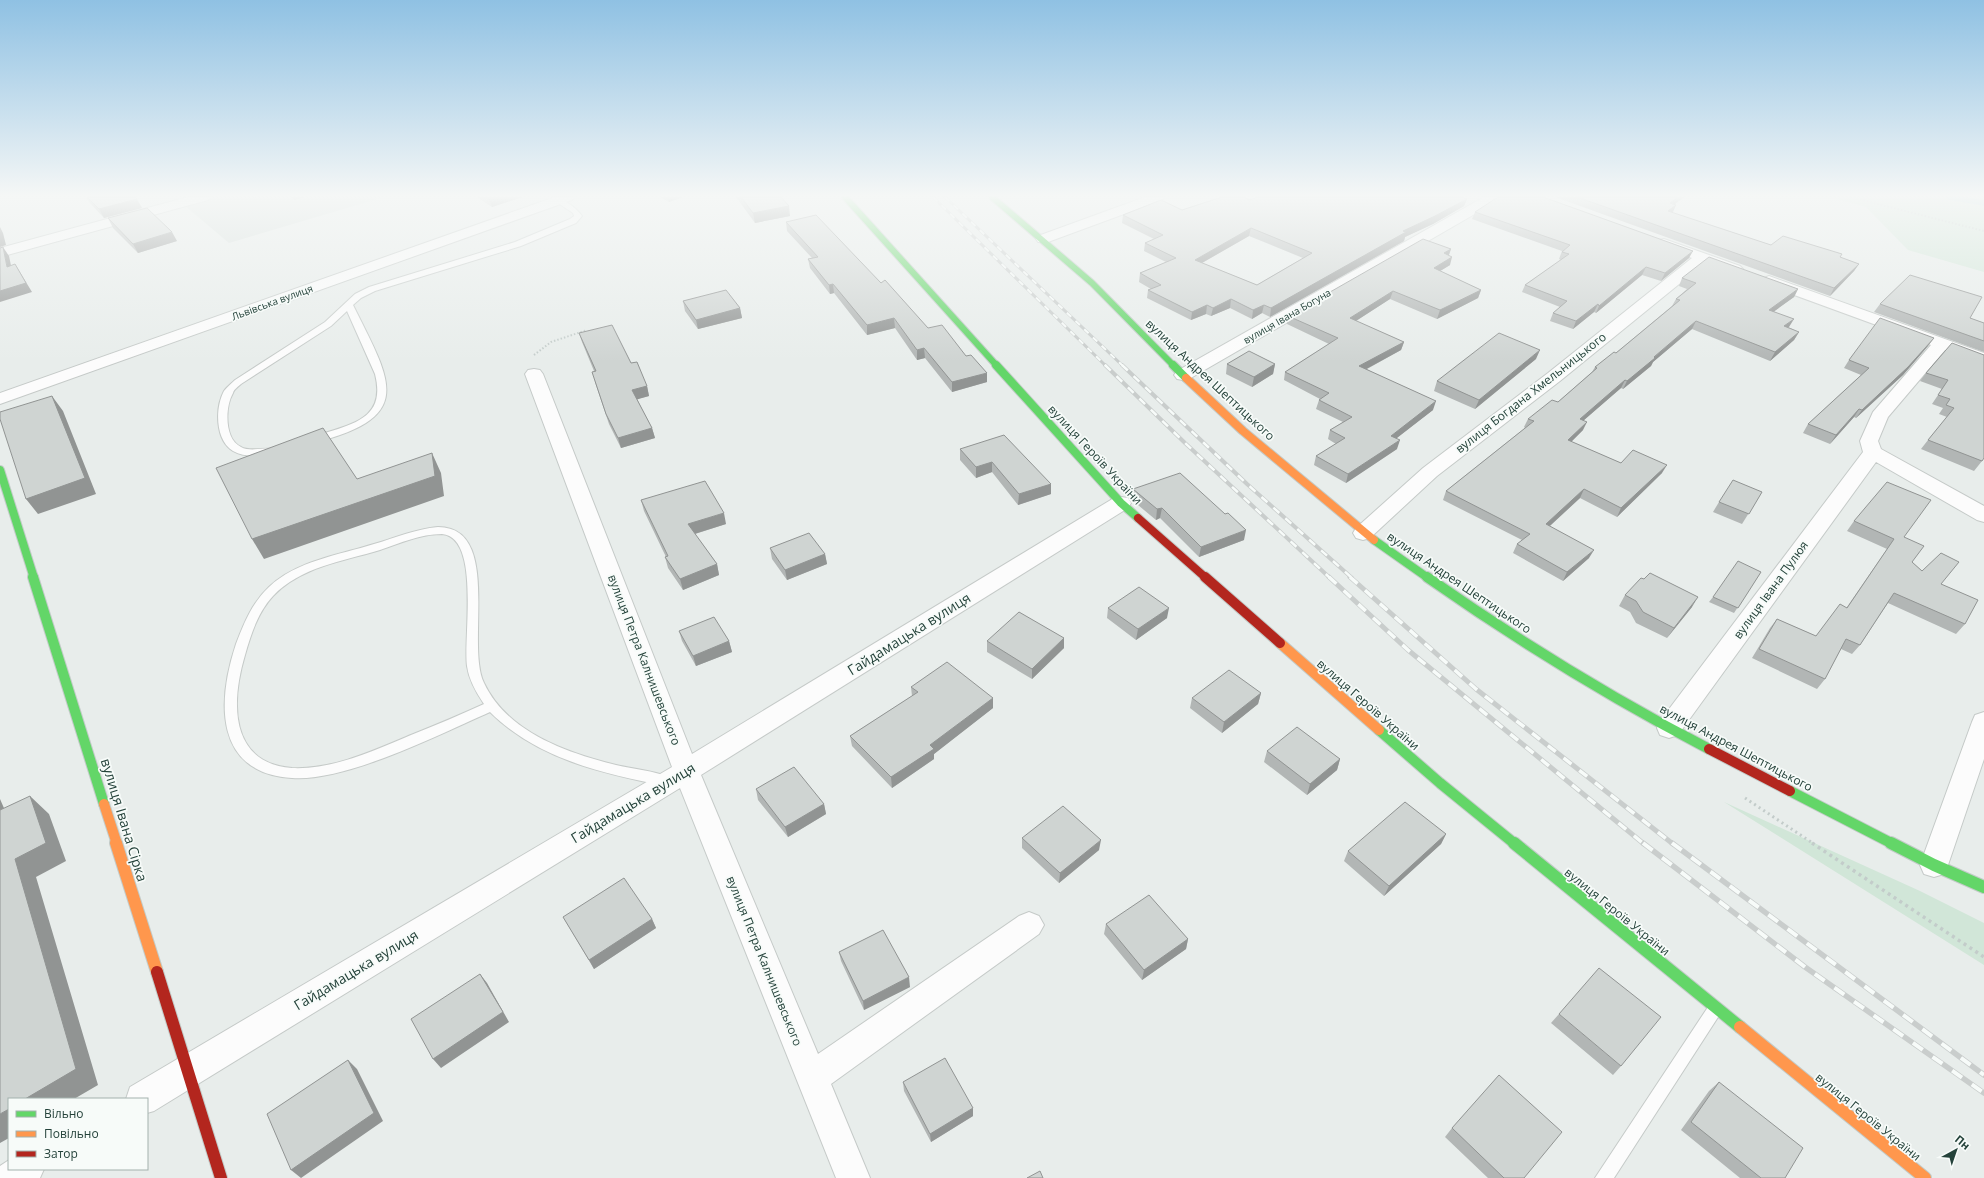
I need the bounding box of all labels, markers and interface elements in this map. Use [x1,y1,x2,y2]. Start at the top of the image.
street label: Львівська вулиця [229,281,315,323]
street label: вулиця Івана Богуна [1241,285,1333,347]
street label: вулиця Андрея Шептицького [1142,315,1279,444]
street label: вулиця Богдана Хмельницького [1452,328,1610,457]
street label: вулиця Героїв України [1044,401,1146,508]
street label: вулиця Андрея Шептицького [1384,528,1535,637]
street label: вулиця Івана Пулюя [1729,537,1812,642]
street label: вулиця Петра Калнишевського [604,572,685,748]
street label: Гайдамацька вулиця [843,588,974,679]
street label: вулиця Героїв України [1313,655,1423,754]
street label: вулиця Андрея Шептицького [1657,700,1816,795]
street label: вулиця Івана Сірка [97,756,152,884]
street label: Гайдамацька вулиця [567,758,698,847]
street label: вулиця Героїв України [1561,864,1674,959]
street label: вулиця Петра Калнишевського [723,873,806,1048]
street label: Гайдамацька вулиця [290,925,421,1014]
street label: вулиця Героїв України [1812,1069,1925,1164]
legend [8,1098,148,1170]
text: Вільно [44,1105,84,1122]
text: Повільно [44,1125,99,1142]
north arrow [1936,1130,1976,1170]
text: Пн [1952,1131,1974,1153]
text: Затор [44,1145,78,1162]

